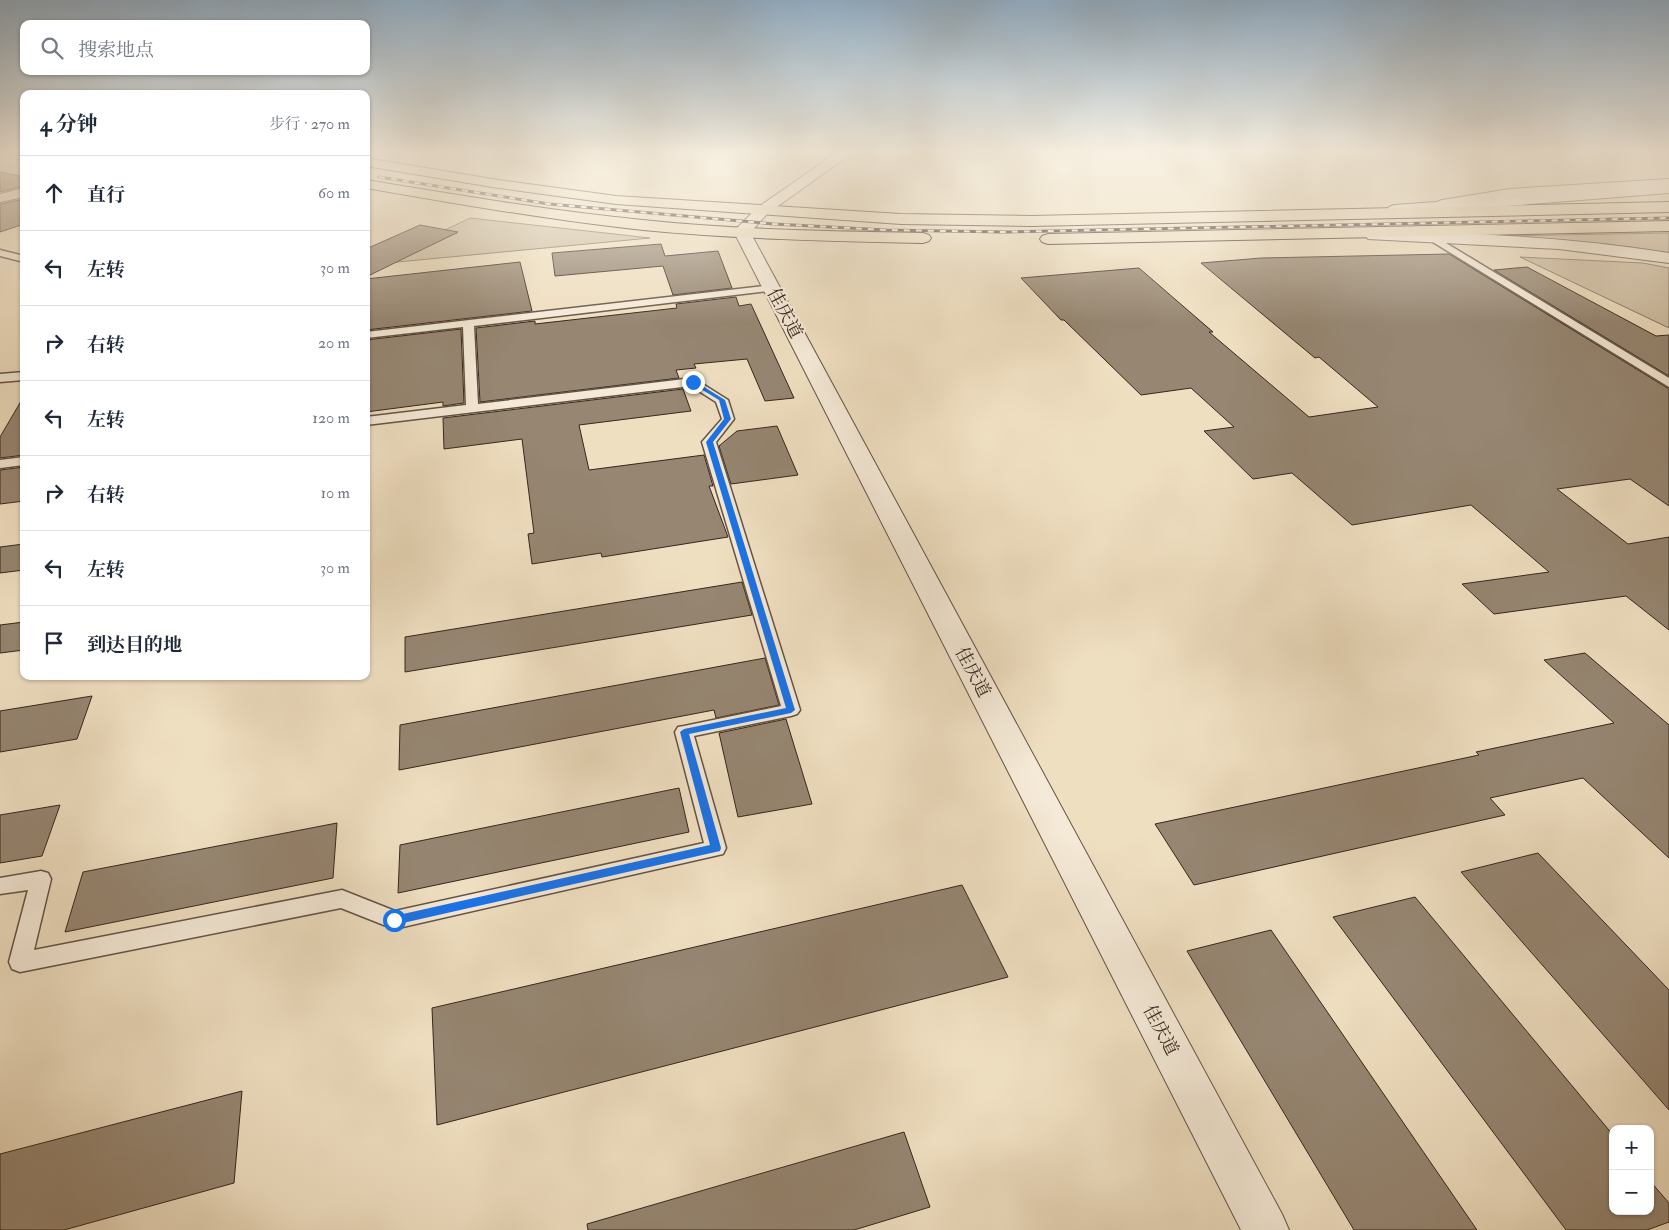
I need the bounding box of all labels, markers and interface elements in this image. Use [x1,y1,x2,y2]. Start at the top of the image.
search box [20,20,370,75]
icon: search [38,34,66,62]
text: 搜索地点 [78,38,154,62]
text: 4 分钟 [40,111,98,138]
text: 步行 · 270 m [269,114,350,134]
icon: ahead [40,179,68,207]
text: 直行 [87,183,125,207]
text: 60 m [318,183,350,203]
icon: left [40,254,68,282]
text: 左转 [87,258,125,282]
text: 30 m [320,258,350,278]
street label: 佳庆道 [762,284,807,342]
icon: right [40,329,68,357]
text: 右转 [87,333,125,357]
text: 20 m [318,333,350,353]
route end [682,371,705,394]
icon: left [40,404,68,432]
text: 左转 [87,408,125,432]
text: 120 m [312,408,350,428]
icon: right [40,479,68,507]
text: 右转 [87,483,125,507]
text: 10 m [320,483,350,503]
icon: left [40,554,68,582]
text: 左转 [87,558,125,582]
text: 30 m [320,558,350,578]
icon: arrive [40,629,68,657]
text: 到达目的地 [87,633,182,657]
street label: 佳庆道 [950,643,995,701]
route start [383,909,406,932]
street label: 佳庆道 [1138,1001,1183,1059]
map controls [1609,1125,1654,1215]
button: + [1609,1125,1654,1170]
button: − [1609,1170,1654,1215]

